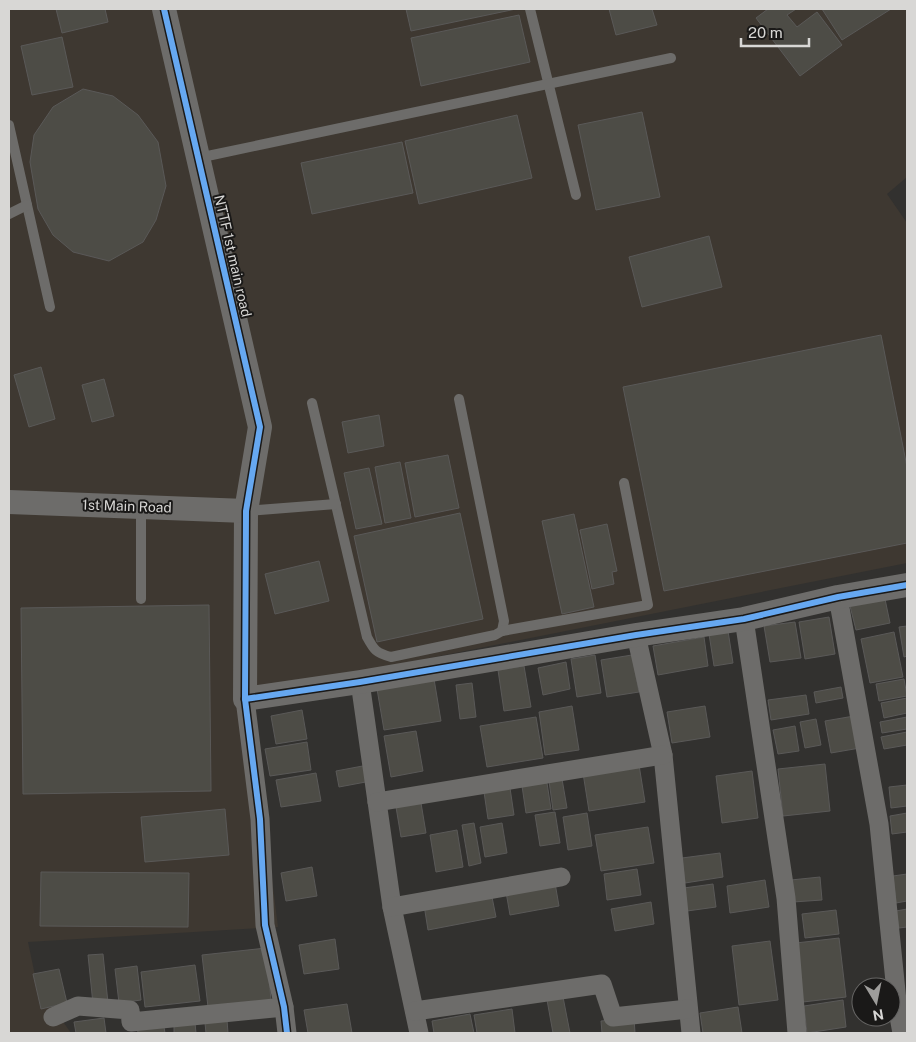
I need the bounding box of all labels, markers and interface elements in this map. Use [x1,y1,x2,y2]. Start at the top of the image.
scale bar [741,15,808,47]
text: 20 m [748,24,783,41]
street label: NTTF 1st main road [211,193,255,319]
street label: 1st Main Road [82,496,172,516]
north arrow [851,977,901,1027]
text: N [871,1006,885,1024]

